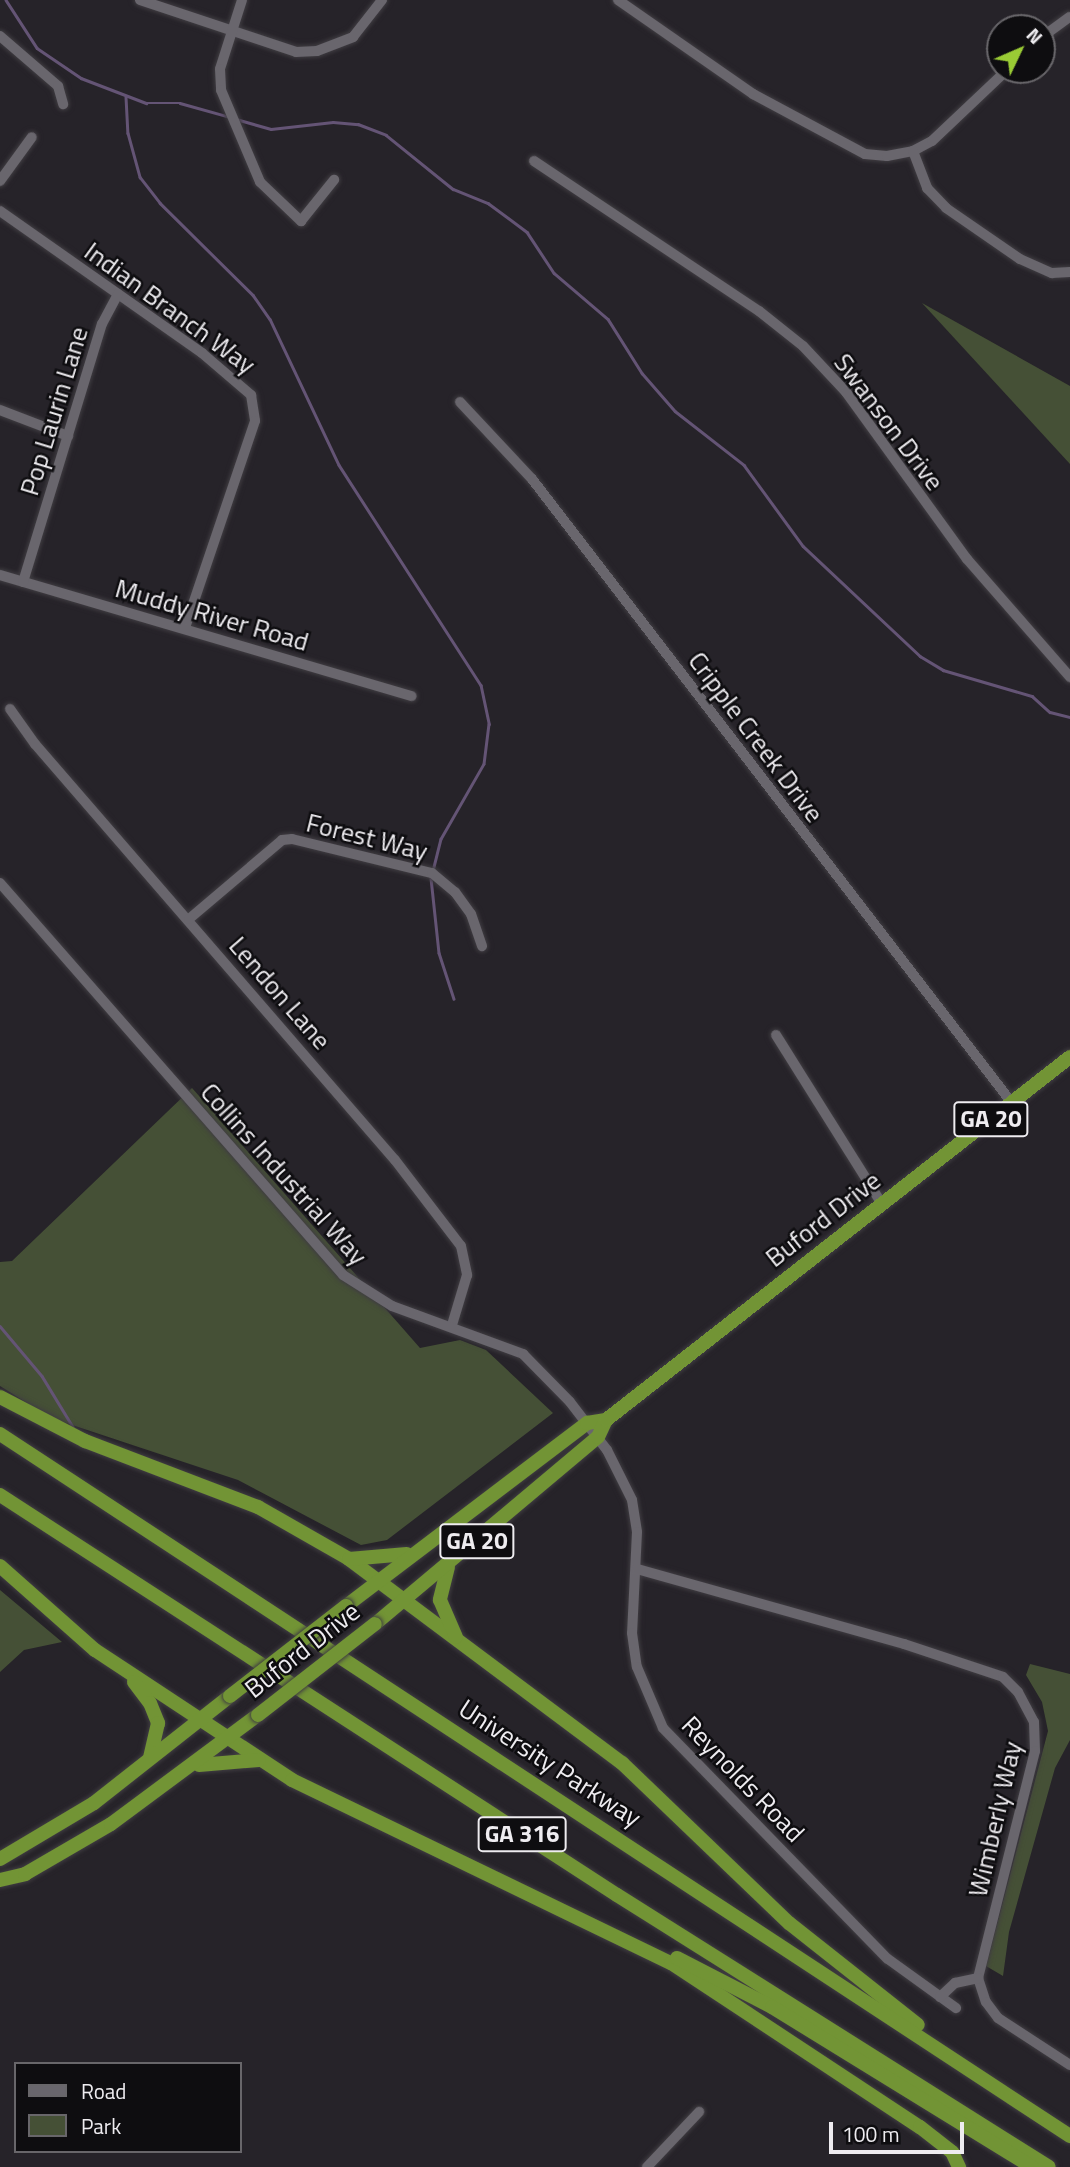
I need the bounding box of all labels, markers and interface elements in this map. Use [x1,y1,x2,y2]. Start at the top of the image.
north arrow [986,14,1056,84]
text: N [1020,21,1050,50]
street label: Indian Branch Way [78,236,262,380]
street label: Pop Laurin Lane [14,323,94,499]
street label: Swanson Drive [828,348,950,496]
street label: Muddy River Road [112,573,312,657]
street label: Cripple Creek Drive [682,646,830,828]
street label: Forest Way [303,807,431,867]
street label: Lendon Lane [223,930,337,1056]
street label: Collins Industrial Way [194,1077,374,1271]
road number: GA 20 [953,1098,1030,1140]
street label: Buford Drive [759,1165,887,1273]
road number: GA 20 [438,1520,516,1562]
street label: Buford Drive [238,1596,366,1704]
street label: University Parkway [453,1692,647,1834]
street label: Reynolds Road [675,1710,811,1848]
street label: Wimberly Way [962,1738,1028,1900]
road number: GA 316 [476,1814,568,1854]
legend [14,2062,242,2153]
text: Road [81,2075,126,2107]
scale bar [832,2108,967,2152]
text: Park [81,2110,121,2142]
text: 100 m [842,2118,899,2150]

